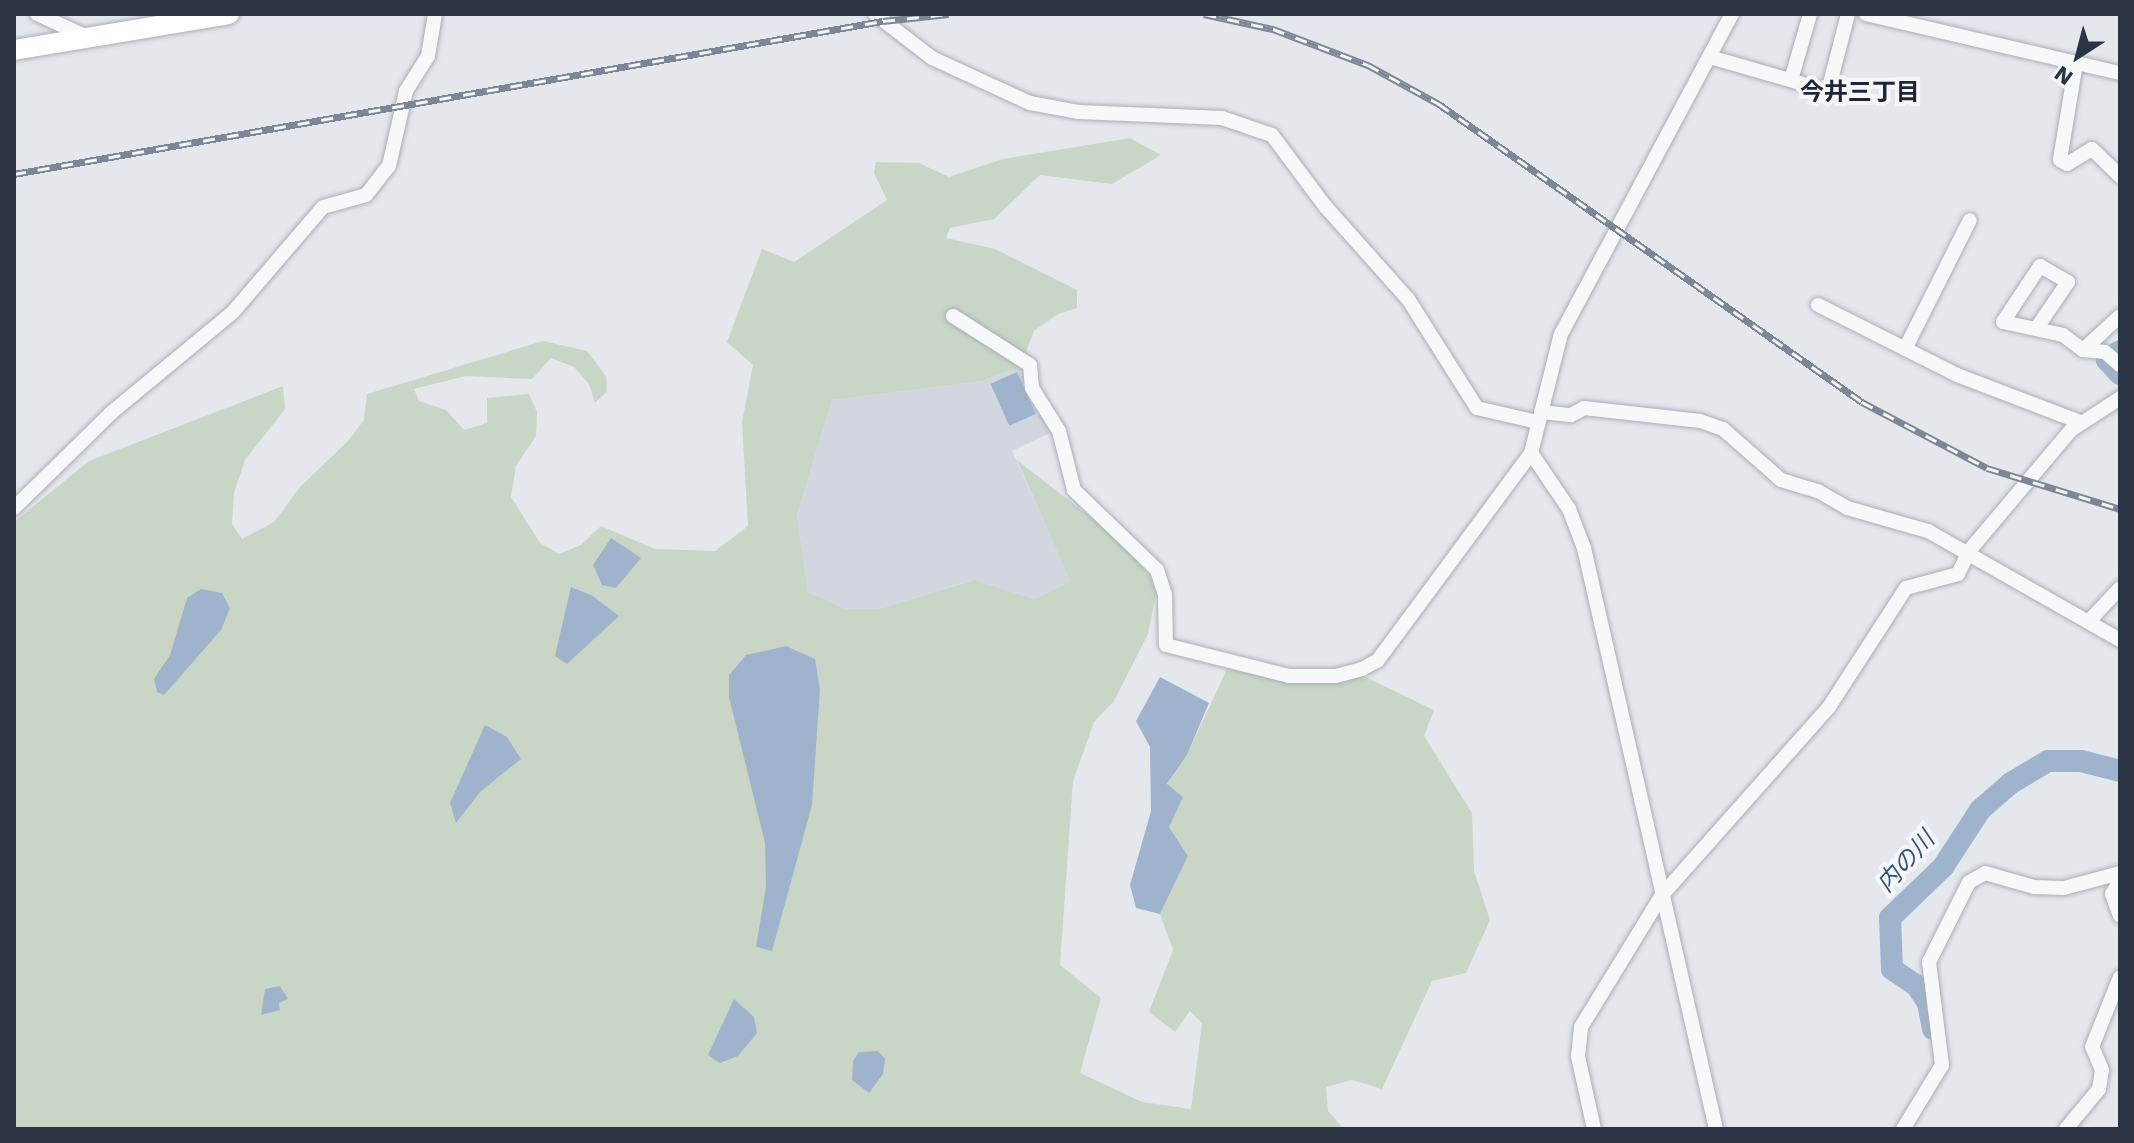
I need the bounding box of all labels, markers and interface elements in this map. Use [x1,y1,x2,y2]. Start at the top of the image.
north arrow [2038,16,2118,96]
text: N [2050,61,2078,91]
district label: 今井三丁目 [1800,79,1920,107]
water label: 内の川 [1871,826,1941,898]

